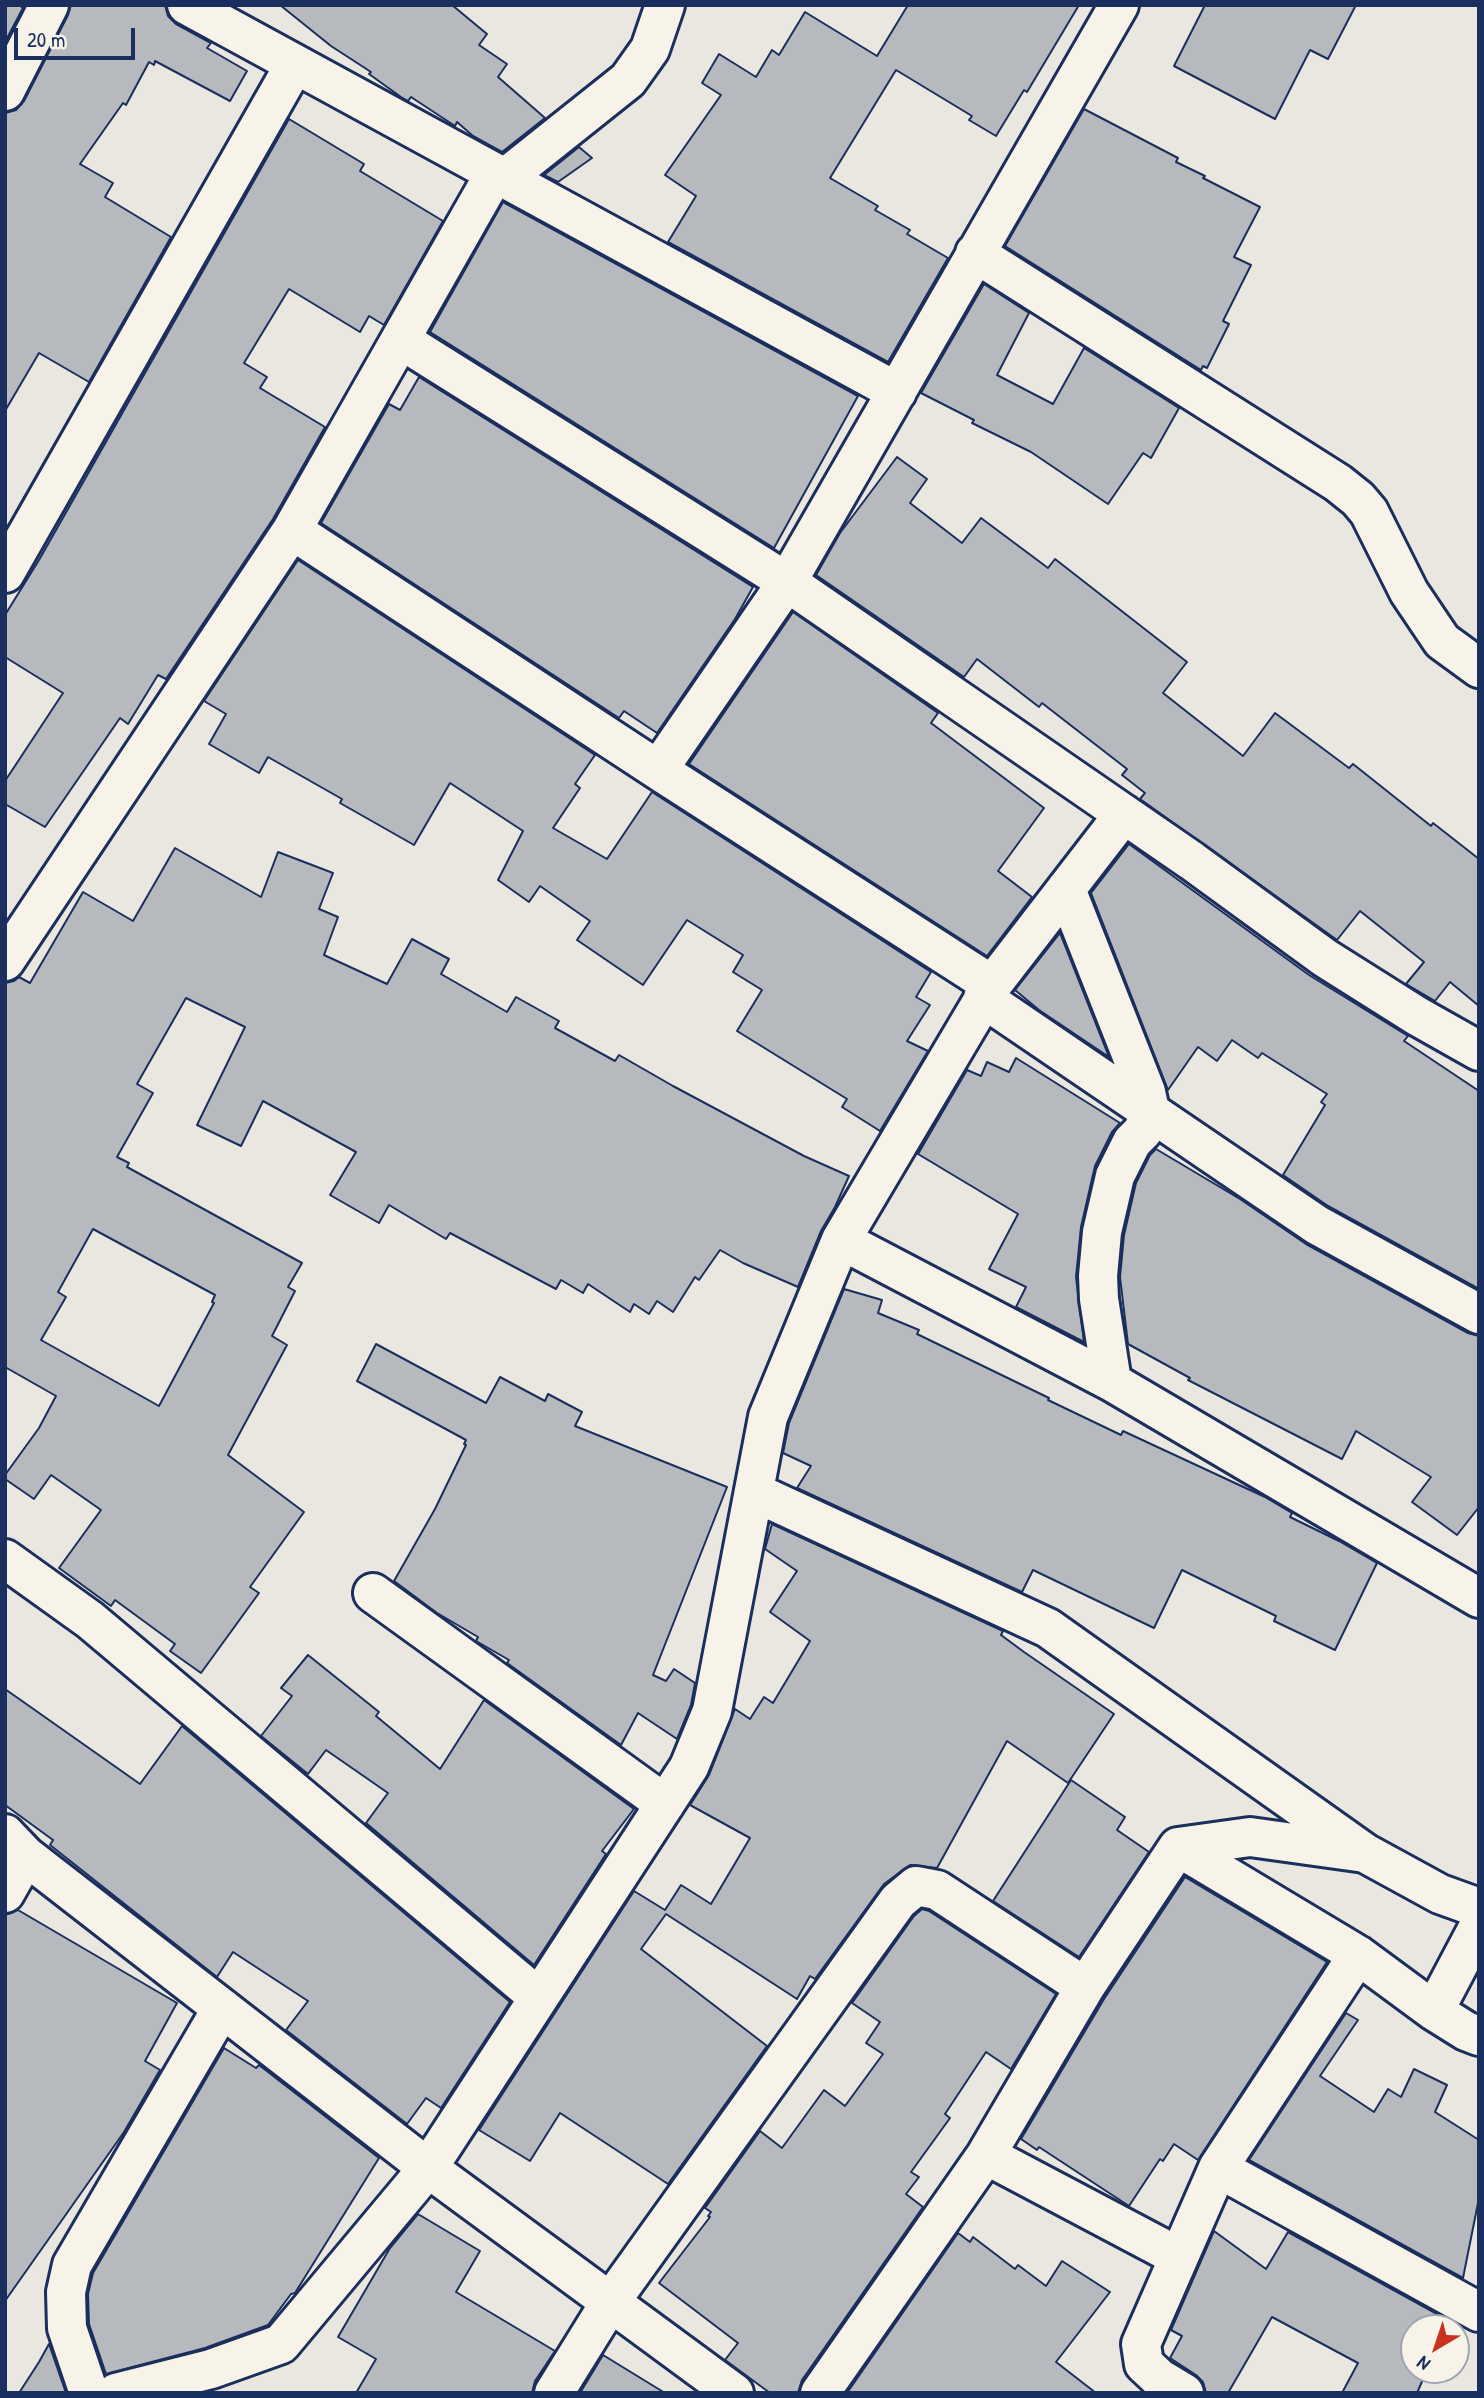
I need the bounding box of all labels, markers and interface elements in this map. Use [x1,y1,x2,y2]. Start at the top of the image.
scale bar [18,14,138,58]
text: 20 m [27,25,65,54]
north arrow [1400,2314,1470,2384]
text: N [1411,2350,1435,2377]

